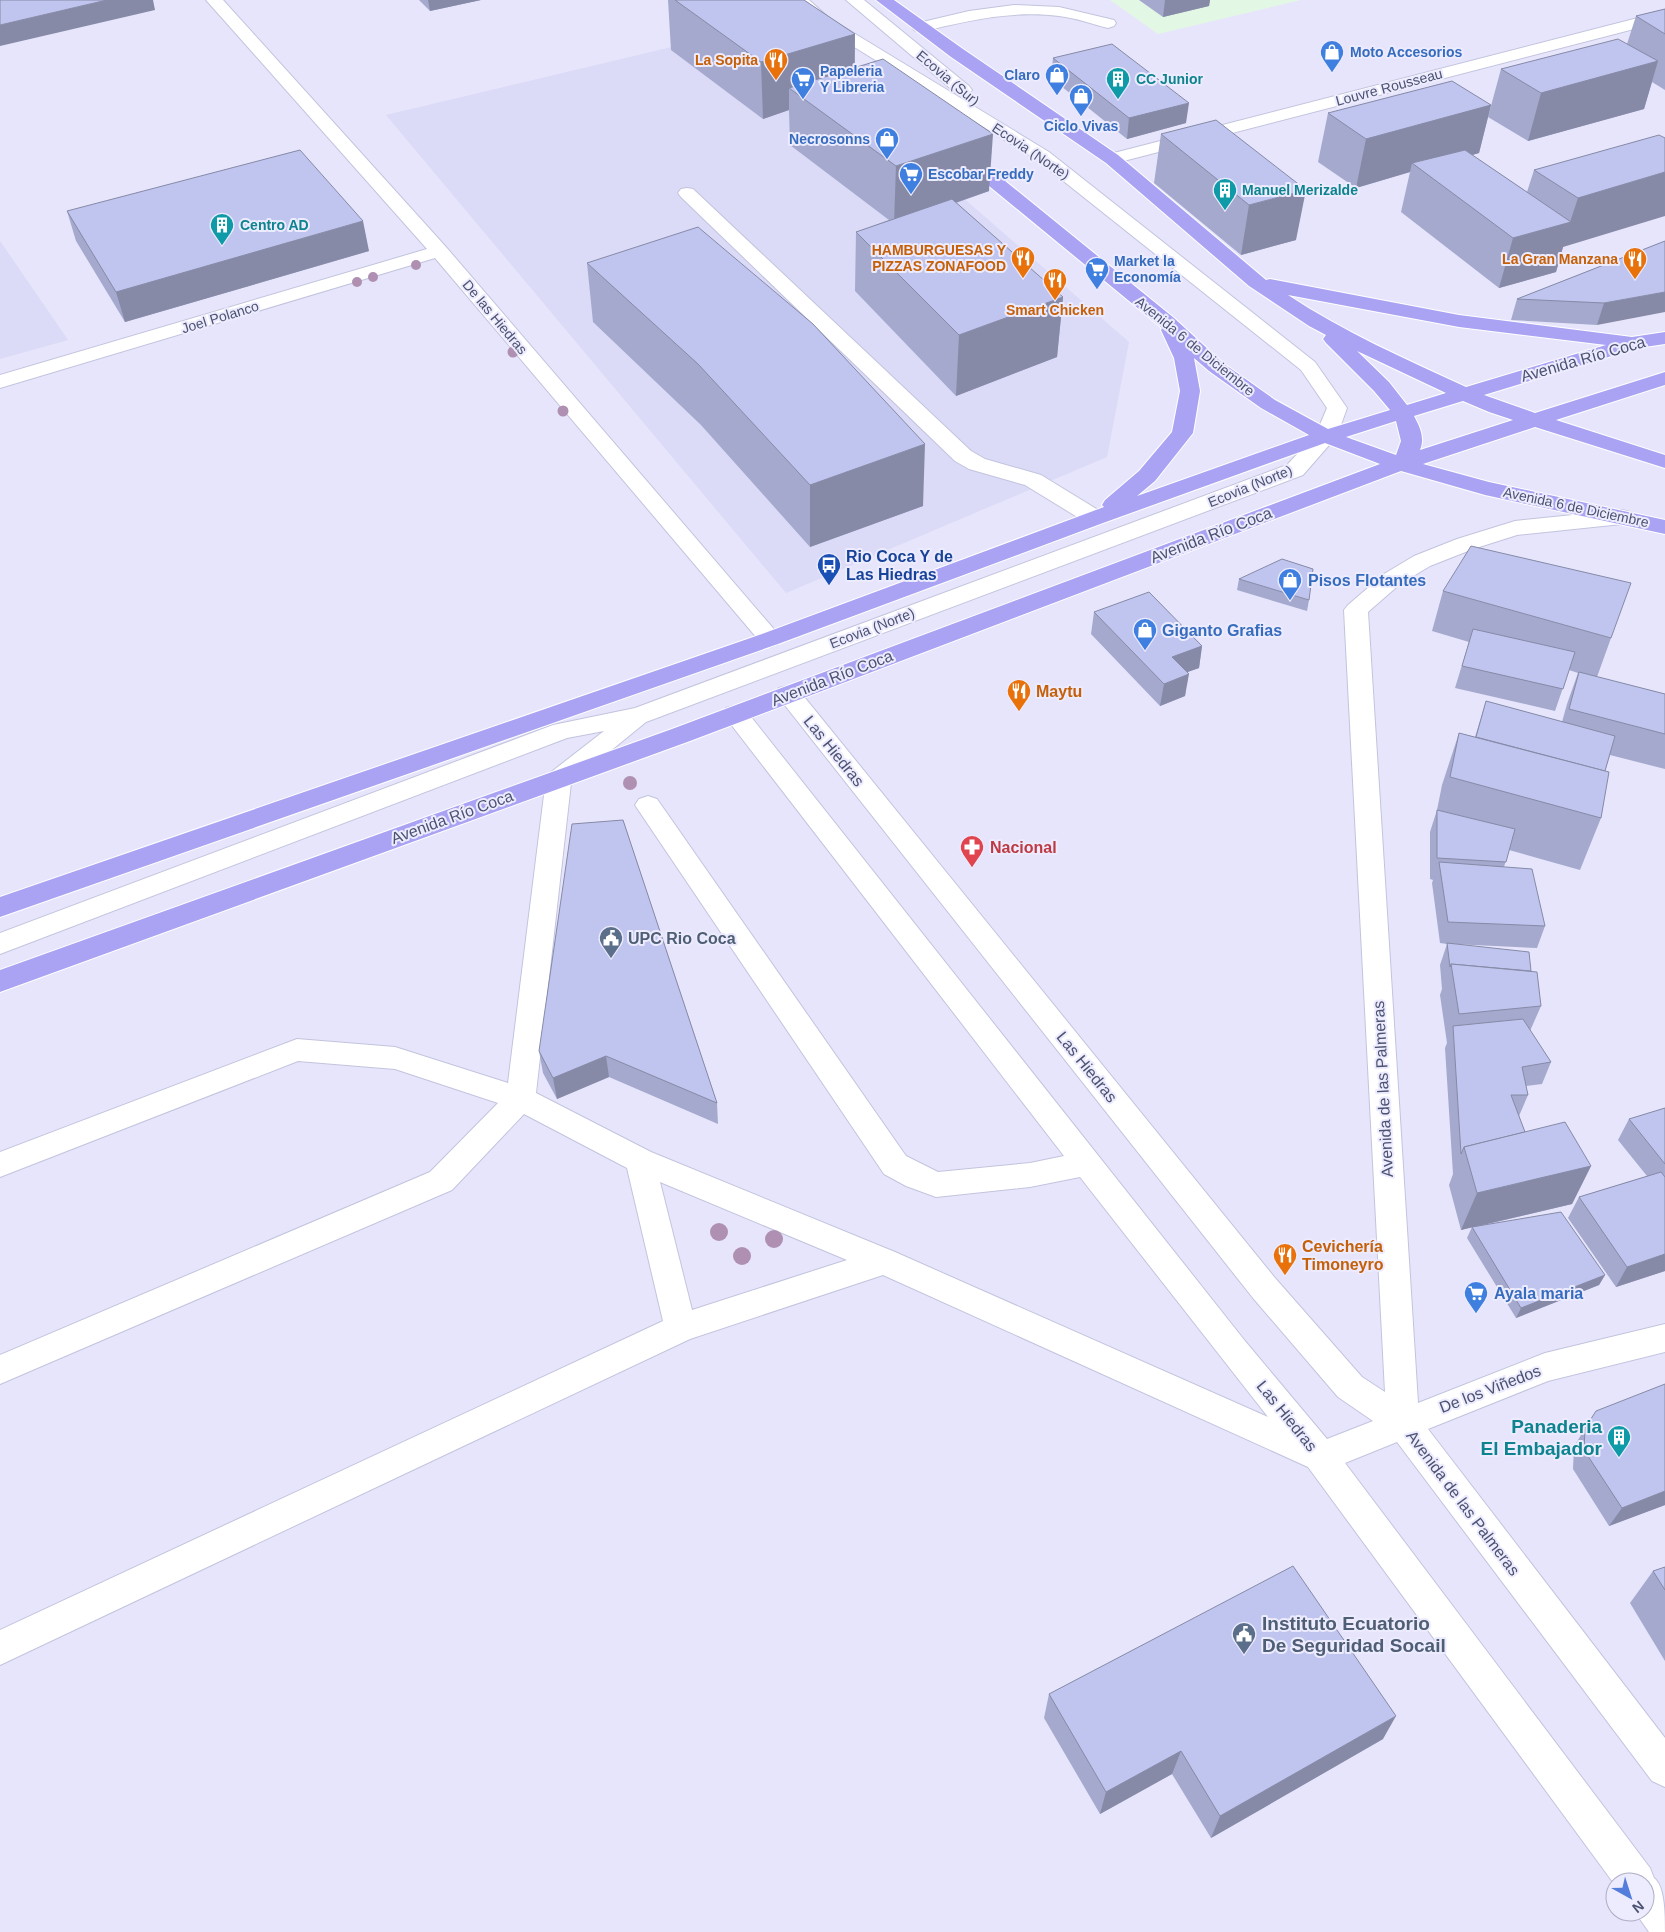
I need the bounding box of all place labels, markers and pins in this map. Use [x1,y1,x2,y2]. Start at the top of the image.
shop icon: Moto Accesorios [1319,39,1345,73]
place label: Moto Accesorios [1350,44,1462,60]
restaurant icon: La Sopita [763,47,789,81]
place label: La Sopita [695,52,758,68]
shop icon: Claro [1044,62,1070,96]
place label: Papeleria Y Libreria [820,63,885,95]
supermarket icon: Papeleria Y Libreria [790,66,816,100]
building icon: CC Junior [1105,66,1131,100]
place label: Claro [1004,67,1040,83]
place label: CC Junior [1136,71,1203,87]
shop icon: Ciclo Vivas [1068,83,1094,117]
place label: Ciclo Vivas [1044,118,1118,134]
shop icon: Necrosonns [874,126,900,160]
place label: Necrosonns [789,131,870,147]
supermarket icon: Escobar Freddy [898,161,924,195]
place label: Escobar Freddy [928,166,1034,182]
building icon: Manuel Merizalde [1212,177,1238,211]
place label: Manuel Merizalde [1242,182,1358,198]
building icon: Centro AD [209,212,235,246]
place label: Centro AD [240,217,309,233]
place label: HAMBURGUESAS Y PIZZAS ZONAFOOD [872,242,1007,274]
restaurant icon: HAMBURGUESAS Y PIZZAS ZONAFOOD [1010,245,1036,279]
restaurant icon: La Gran Manzana [1622,246,1648,280]
place label: La Gran Manzana [1502,251,1618,267]
place label: Market la Economía [1114,253,1181,285]
supermarket icon: Market la Economía [1084,256,1110,290]
restaurant icon: Smart Chicken [1042,267,1068,301]
place label: Smart Chicken [1006,302,1104,318]
place label: Rio Coca Y de Las Hiedras [846,548,953,583]
bus stop icon: Rio Coca Y de Las Hiedras [816,552,842,586]
shop icon: Pisos Flotantes [1277,567,1303,601]
place label: Pisos Flotantes [1308,572,1426,589]
shop icon: Giganto Grafias [1132,617,1158,651]
place label: Giganto Grafias [1162,622,1282,639]
restaurant icon: Maytu [1006,678,1032,712]
place label: Maytu [1036,683,1082,700]
pharmacy icon: Nacional [959,834,985,868]
place label: Nacional [990,839,1057,856]
public building icon: UPC Rio Coca [598,925,624,959]
place label: UPC Rio Coca [628,930,736,947]
place label: Cevichería Timoneyro [1302,1238,1384,1273]
restaurant icon: Cevichería Timoneyro [1272,1242,1298,1276]
supermarket icon: Ayala maria [1463,1280,1489,1314]
place label: Ayala maria [1494,1285,1583,1302]
place label: Panaderia El Embajador [1481,1416,1603,1459]
building icon: Panaderia El Embajador [1606,1424,1632,1458]
place label: Instituto Ecuatorio De Seguridad Socail [1262,1613,1446,1656]
public building icon: Instituto Ecuatorio De Seguridad Socail [1231,1621,1257,1655]

